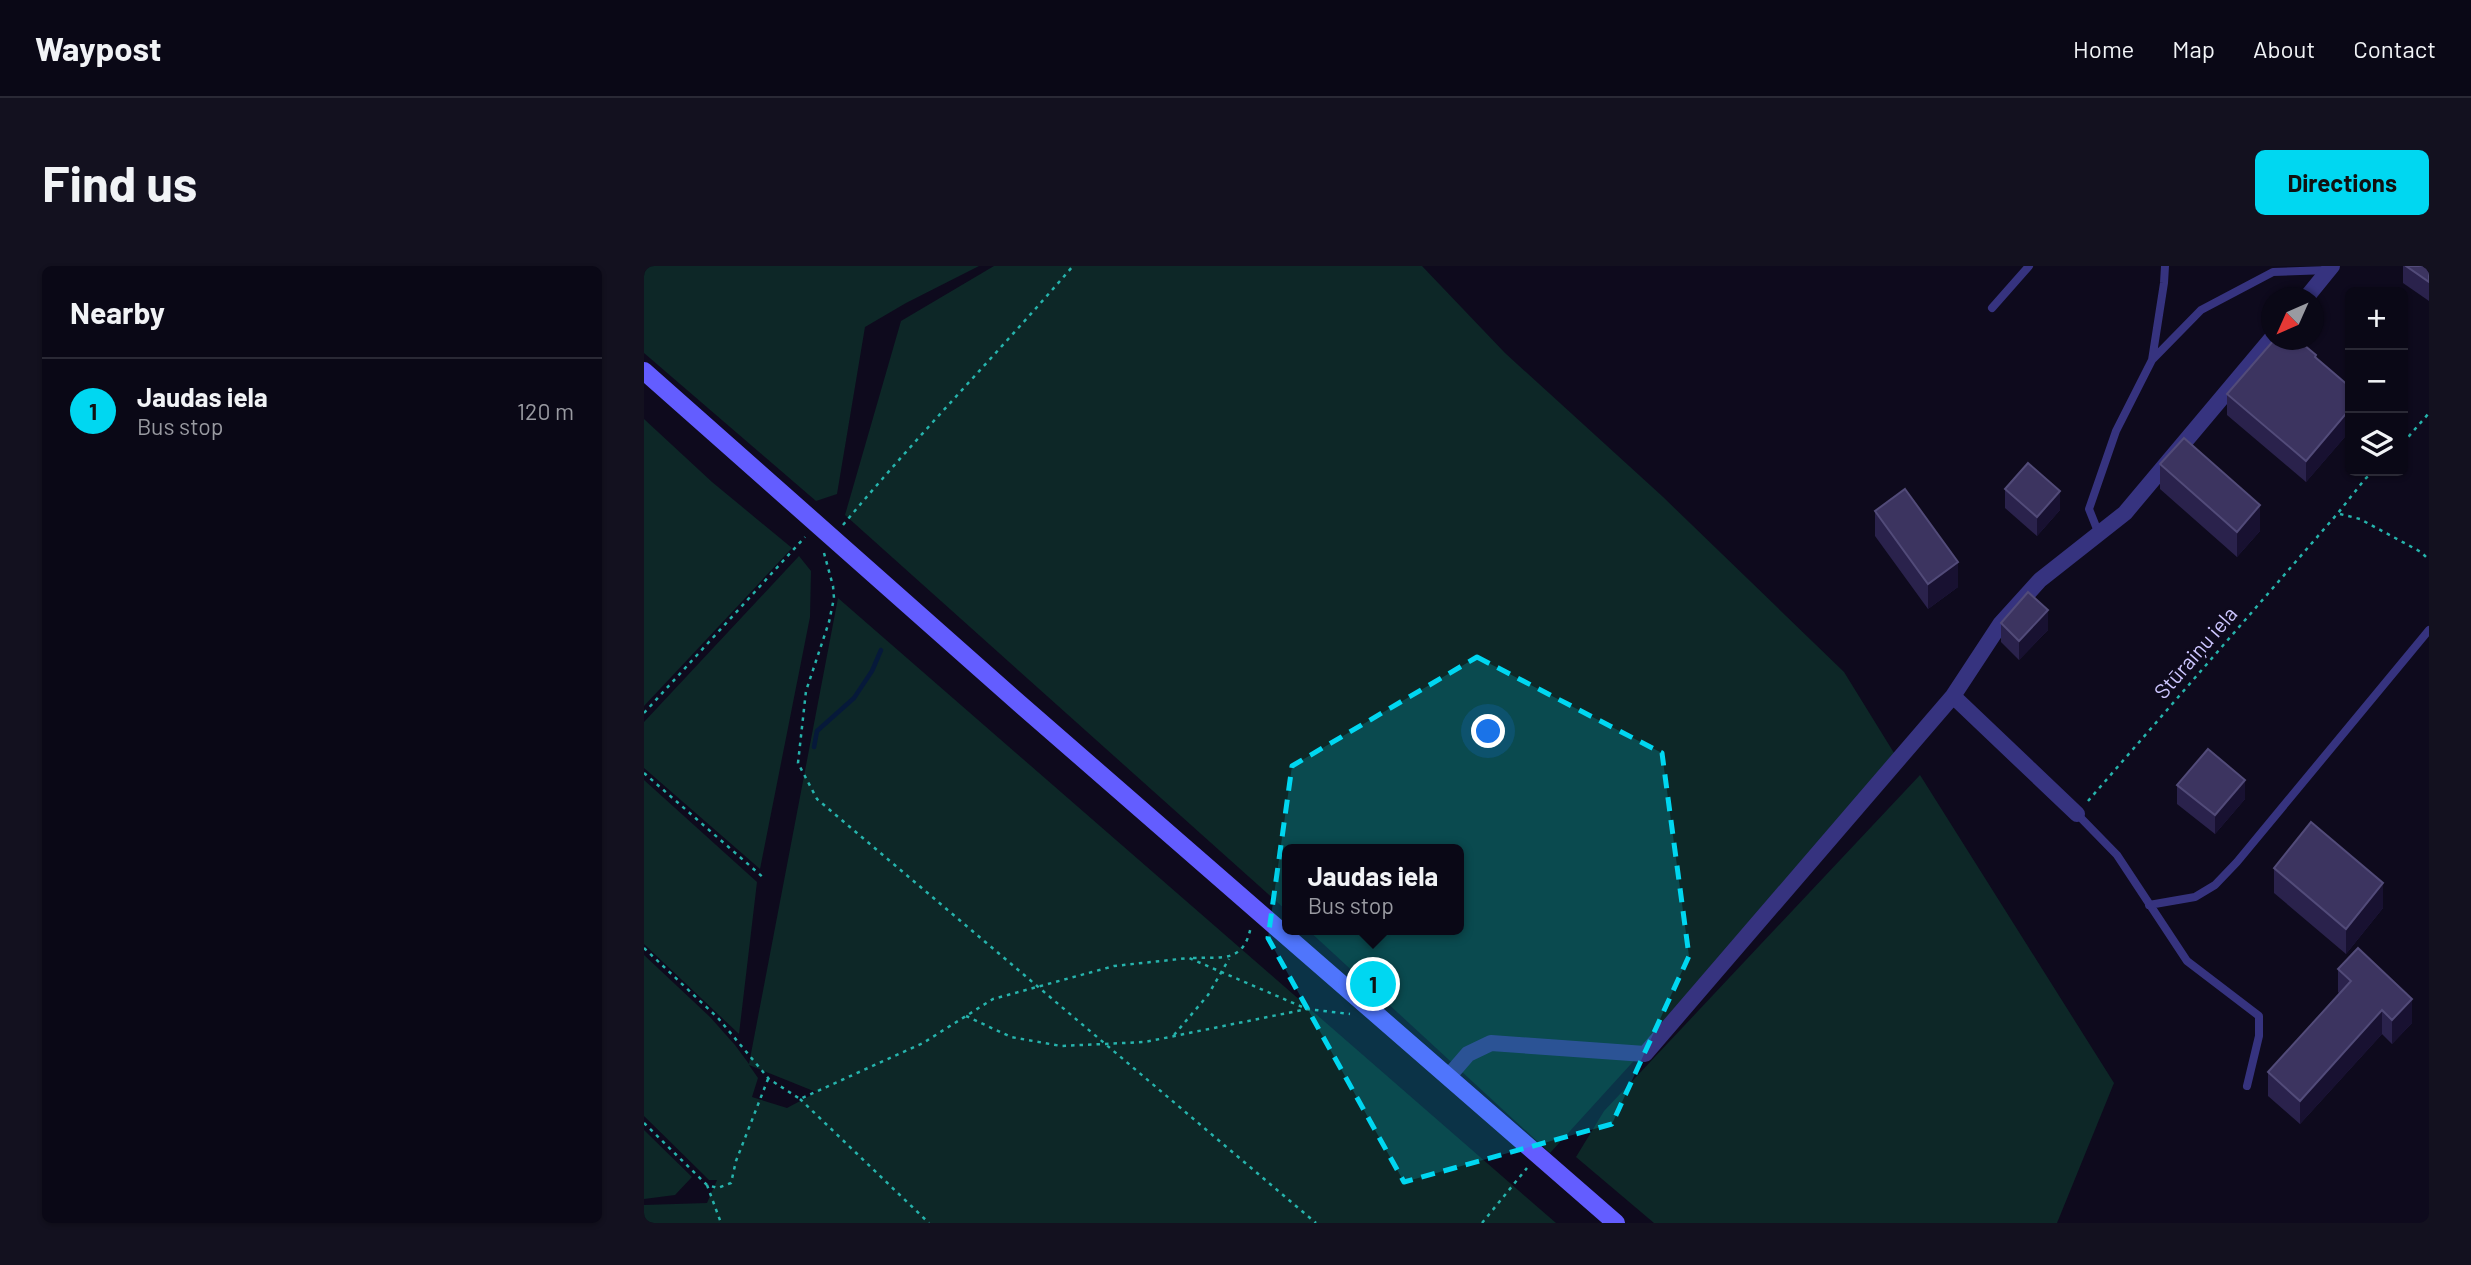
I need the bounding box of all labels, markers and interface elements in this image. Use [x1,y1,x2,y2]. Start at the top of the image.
text: Waypost [35,28,162,68]
text: Home [2073,34,2134,63]
text: Map [2172,34,2215,63]
text: About [2253,34,2315,63]
text: Contact [2353,34,2436,63]
button: Directions [2255,150,2429,215]
text: Find us [42,153,197,212]
north arrow [2261,287,2324,350]
map controls [2345,287,2408,476]
button: + [2345,287,2408,350]
text: Nearby [70,294,165,330]
button: − [2345,350,2408,413]
text: Jaudas iela [137,381,268,412]
text: 1 [89,397,97,425]
text: 120 m [517,397,574,425]
text: Bus stop [137,412,223,440]
button: layers [2345,413,2408,476]
street label: Stūraiņu iela [2148,601,2242,703]
your location [1471,714,1505,748]
popup [1282,844,1464,935]
text: Jaudas iela [1308,860,1438,891]
text: Bus stop [1308,891,1394,919]
pin: 1 [1350,958,1396,1010]

